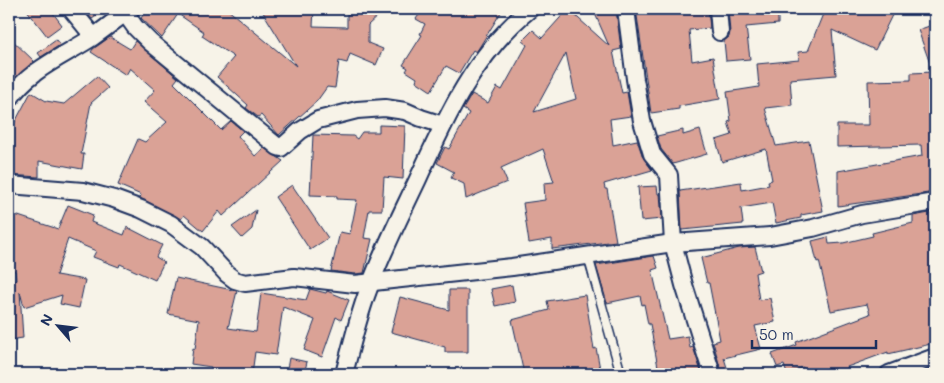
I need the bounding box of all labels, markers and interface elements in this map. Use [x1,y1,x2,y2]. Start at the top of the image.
north arrow [32,300,82,350]
text: N [35,311,57,329]
scale bar [752,318,875,350]
text: 50 m [759,324,794,344]

